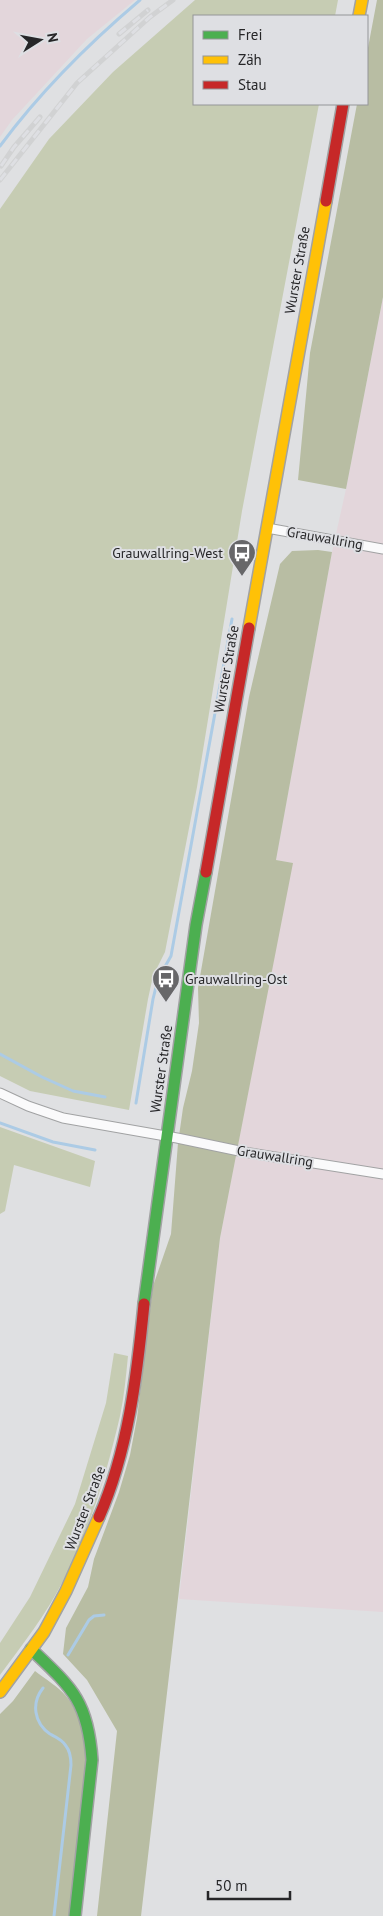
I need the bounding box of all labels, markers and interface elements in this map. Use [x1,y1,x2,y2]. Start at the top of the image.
north arrow [15,15,65,65]
legend [193,15,368,105]
text: Frei [238,25,263,44]
text: N [43,31,62,44]
text: Zäh [238,50,262,69]
text: Stau [238,75,267,94]
street label: Wurster Straße [280,225,314,315]
street label: Grauwallring [286,522,364,554]
bus stop icon: Grauwallring-West [227,538,257,577]
place label: Grauwallring-West [112,544,223,562]
street label: Wurster Straße [209,624,243,714]
bus stop icon: Grauwallring-Ost [151,964,181,1003]
place label: Grauwallring-Ost [185,970,287,988]
street label: Wurster Straße [146,1024,176,1114]
street label: Grauwallring [236,1141,314,1171]
street label: Wurster Straße [61,1463,109,1553]
scale bar [208,1868,290,1900]
text: 50 m [215,1876,248,1895]

